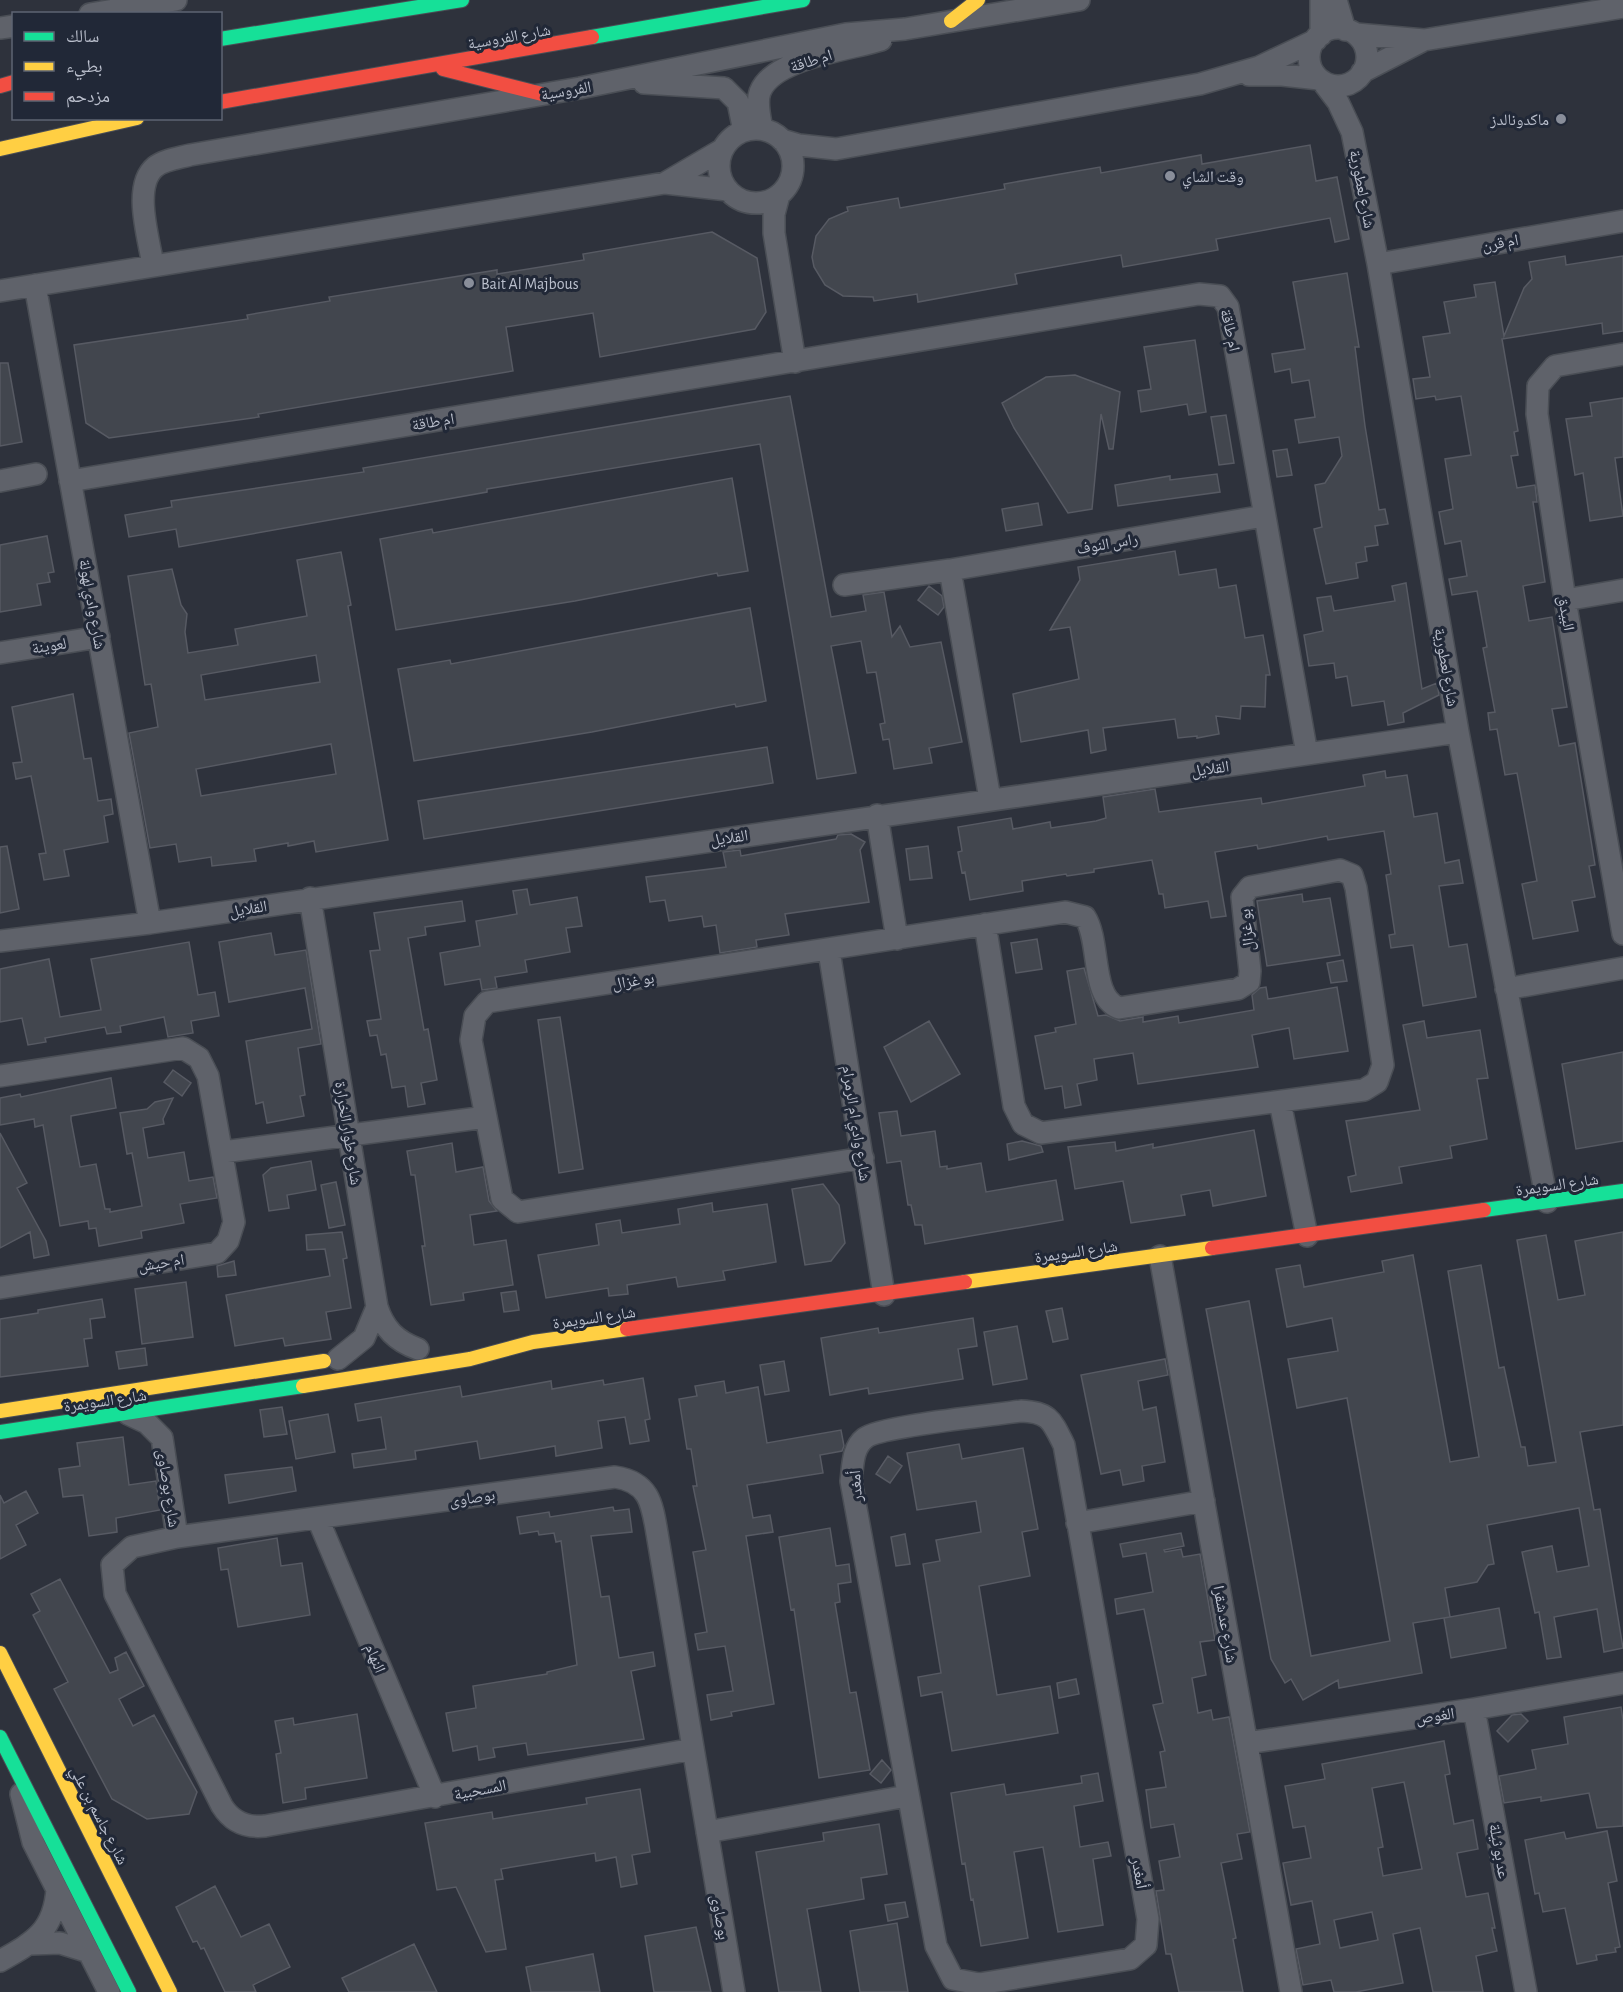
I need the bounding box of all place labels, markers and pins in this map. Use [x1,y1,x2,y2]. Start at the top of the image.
place label: ماكدونالدز [1489,112,1549,129]
marker: ماكدونالدز [1554,112,1568,126]
marker: وقت الشاي [1163,169,1177,183]
place label: وقت الشاي [1182,169,1244,189]
marker: Bait Al Majbous [462,276,476,290]
place label: Bait Al Majbous [481,276,579,293]

